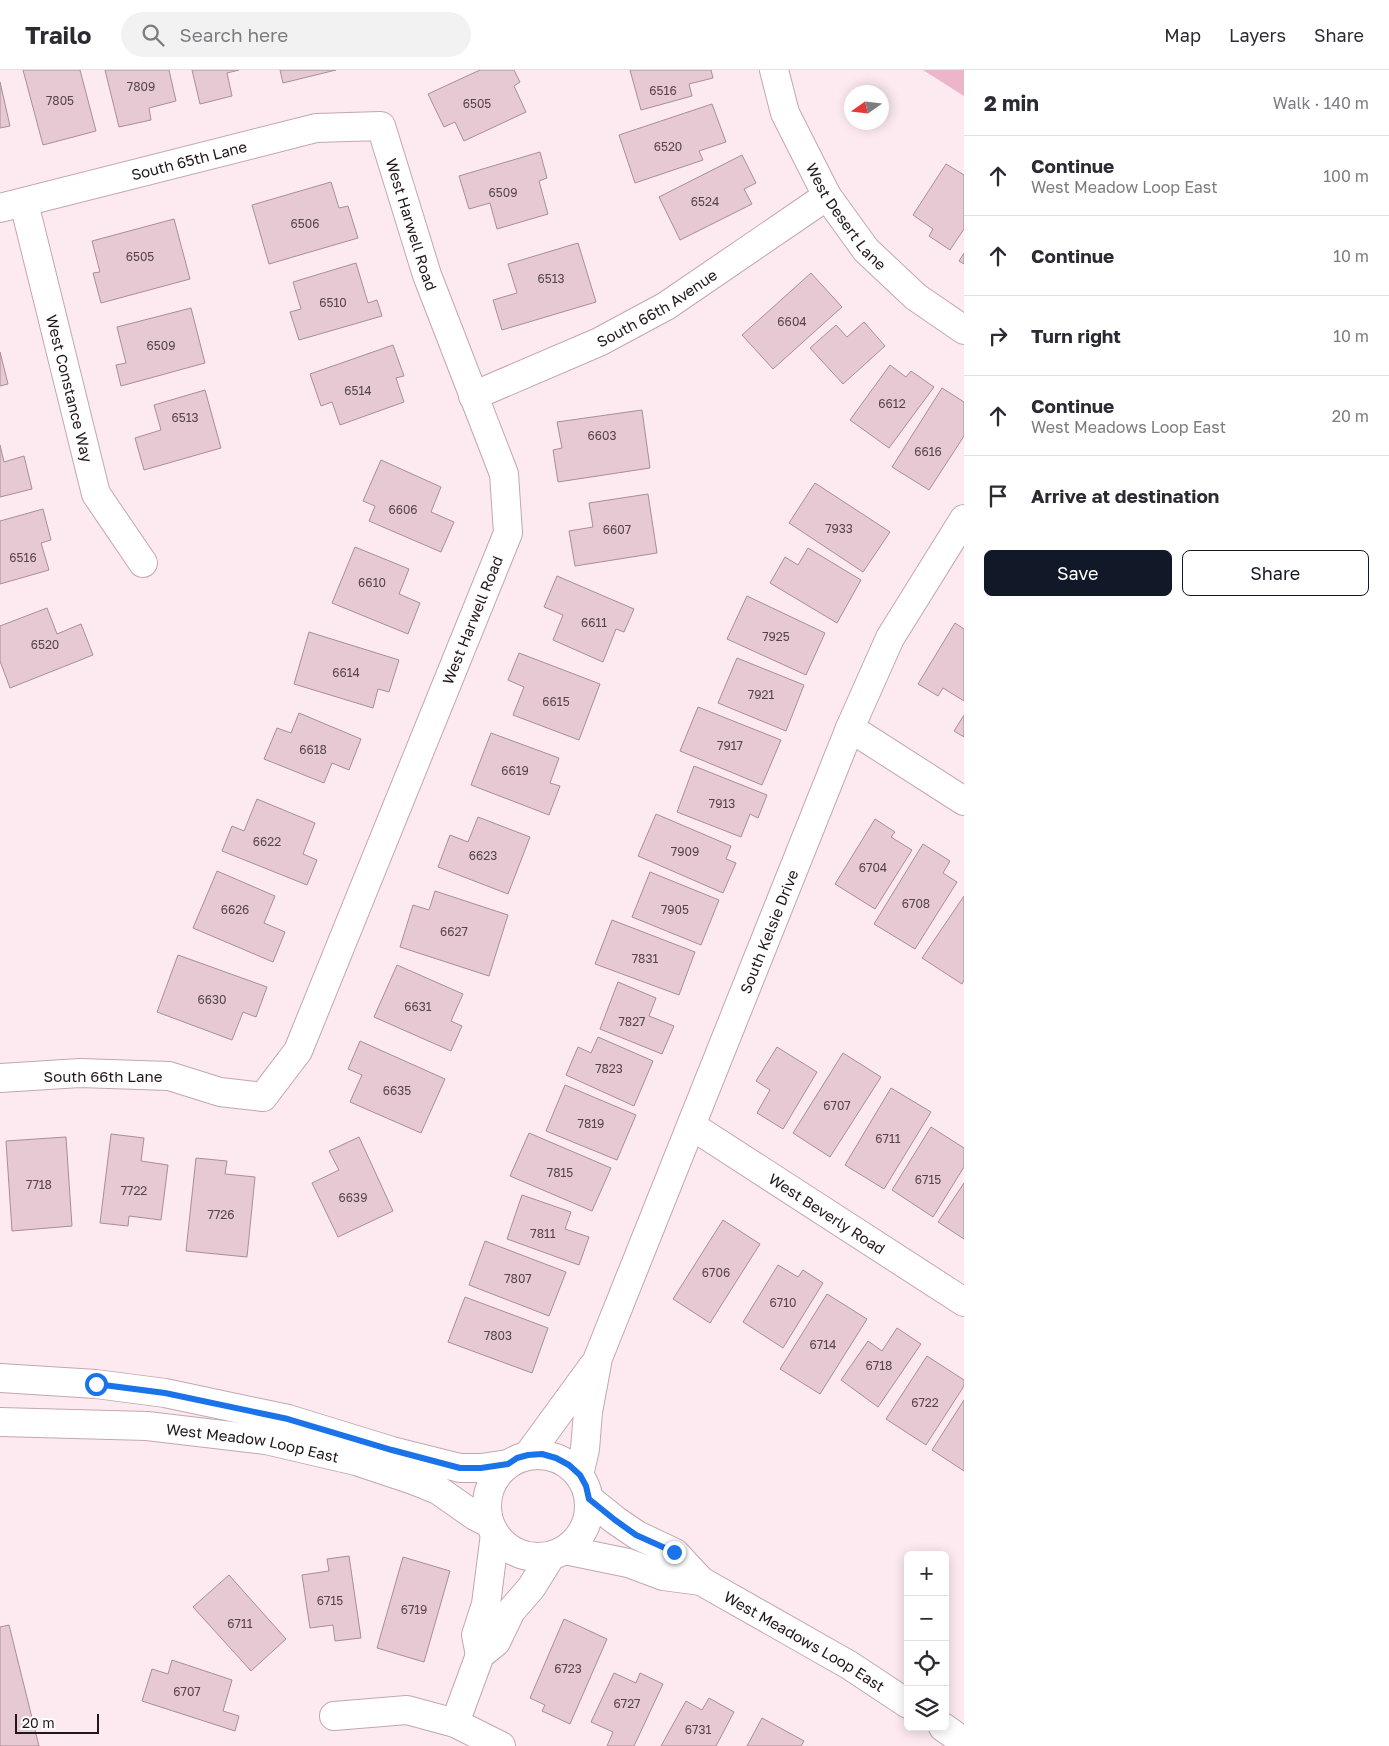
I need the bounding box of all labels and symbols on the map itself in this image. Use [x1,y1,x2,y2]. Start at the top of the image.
house number: 7809 [127,79,155,94]
house number: 6516 [649,83,677,98]
north arrow [844,85,889,130]
house number: 7805 [46,93,74,108]
house number: 6505 [463,96,491,111]
street label: South 65th Lane [129,137,249,183]
house number: 6520 [654,139,682,154]
street label: West Harwell Road [383,156,441,293]
street label: West Desert Lane [803,160,890,274]
house number: 6509 [489,185,517,200]
house number: 6524 [691,194,719,209]
house number: 6506 [291,216,319,231]
house number: 6505 [126,249,154,264]
street label: South 66th Avenue [593,265,720,351]
house number: 6513 [537,271,565,286]
house number: 6510 [319,295,347,310]
street label: West Constance Way [43,313,97,465]
house number: 6604 [777,314,807,329]
house number: 6509 [147,338,175,353]
house number: 6514 [344,383,372,398]
house number: 6612 [878,396,906,411]
house number: 6513 [171,410,199,425]
house number: 6603 [588,428,616,443]
house number: 6616 [914,444,942,459]
house number: 6606 [388,502,418,517]
house number: 7933 [825,521,853,536]
house number: 6607 [603,522,631,537]
house number: 6516 [9,550,37,565]
street label: West Harwell Road [438,553,506,687]
house number: 6610 [358,575,386,590]
house number: 6611 [581,615,607,630]
house number: 7925 [762,629,790,644]
house number: 6520 [31,637,59,652]
house number: 6614 [332,665,360,680]
house number: 7921 [748,687,774,702]
house number: 6615 [542,694,570,709]
house number: 7917 [717,738,743,753]
house number: 6618 [299,742,327,757]
house number: 6619 [501,763,529,778]
house number: 7913 [709,796,735,811]
house number: 6622 [253,834,281,849]
house number: 7909 [671,844,699,859]
house number: 6623 [469,848,497,863]
house number: 6704 [859,860,887,875]
street label: South Kelsie Drive [736,867,802,996]
house number: 6708 [902,896,930,911]
house number: 6626 [221,902,249,917]
house number: 7905 [661,902,689,917]
house number: 6627 [440,924,468,939]
house number: 7831 [632,951,658,966]
house number: 6630 [198,992,226,1007]
house number: 6631 [404,999,432,1014]
house number: 7827 [618,1014,646,1029]
house number: 7823 [595,1061,623,1076]
street label: South 66th Lane [44,1067,163,1085]
house number: 6635 [383,1083,411,1098]
house number: 6707 [823,1098,851,1113]
house number: 7819 [578,1116,604,1131]
house number: 6711 [875,1131,901,1146]
house number: 7815 [547,1165,573,1180]
street label: West Beverly Road [766,1169,889,1258]
house number: 6715 [915,1172,941,1187]
house number: 7718 [26,1177,52,1192]
house number: 7722 [121,1183,147,1198]
house number: 6639 [339,1190,367,1205]
house number: 7726 [208,1207,234,1222]
house number: 7811 [530,1226,556,1241]
house number: 6706 [702,1265,730,1280]
house number: 7807 [504,1271,532,1286]
house number: 6710 [770,1295,796,1310]
house number: 7803 [484,1328,512,1343]
house number: 6714 [810,1337,836,1352]
house number: 6718 [866,1358,892,1373]
route start [85,1373,108,1396]
house number: 6722 [911,1395,939,1410]
street label: West Meadow Loop East [165,1419,341,1466]
route end [663,1541,686,1564]
street label: West Meadows Loop East [721,1587,888,1695]
house number: 6715 [317,1593,343,1608]
house number: 6719 [401,1602,427,1617]
house number: 6711 [227,1616,253,1631]
house number: 6723 [554,1661,582,1676]
house number: 6707 [173,1684,201,1699]
house number: 6727 [614,1696,640,1711]
scale bar [15,1711,99,1734]
house number: 6731 [685,1722,711,1737]

